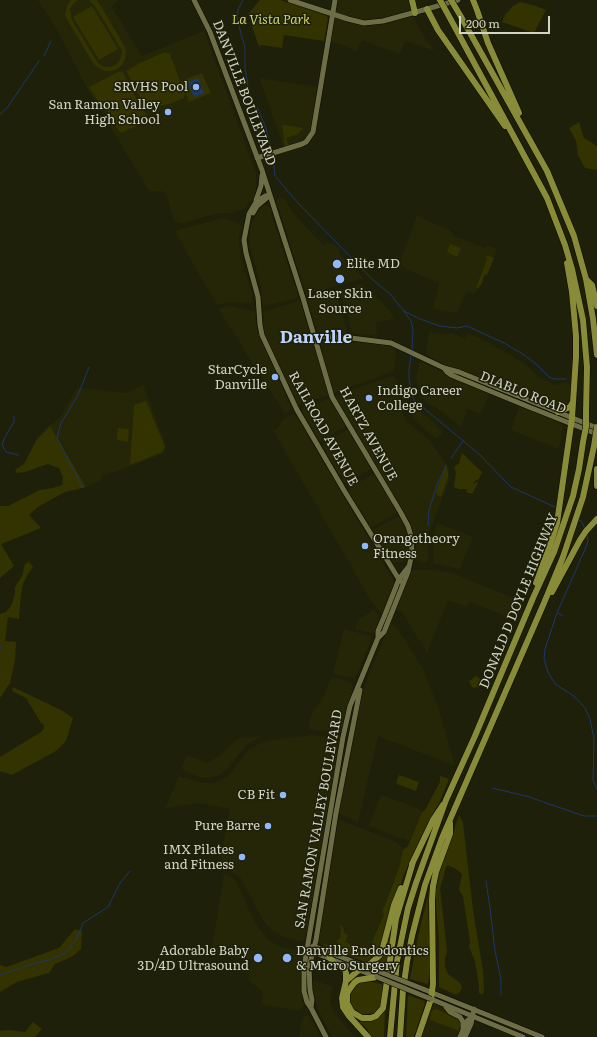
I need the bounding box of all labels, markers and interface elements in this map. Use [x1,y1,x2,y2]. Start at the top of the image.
scale bar [461,8,552,34]
park label: La Vista Park [232,12,310,28]
text: 200 m [466,14,500,32]
street label: DANVILLE BOULEVARD [209,18,279,168]
place label: SRVHS Pool [114,79,188,95]
marker: SRVHS Pool [191,82,201,92]
place label: San Ramon Valley High School [49,97,160,128]
marker: San Ramon Valley High School [163,107,173,117]
place label: Elite MD [346,256,400,272]
marker: Elite MD [331,258,343,270]
marker: Laser Skin Source [334,273,346,285]
place label: Laser Skin Source [307,286,373,317]
district label: Danville [280,328,352,348]
place label: StarCycle Danville [208,362,267,393]
street label: RAILROAD AVENUE [285,369,361,489]
street label: DIABLO ROAD [478,369,568,417]
marker: StarCycle Danville [270,372,280,382]
place label: Indigo Career College [377,383,462,414]
street label: HARTZ AVENUE [336,384,400,484]
marker: Indigo Career College [364,393,374,403]
street label: DONALD D DOYLE HIGHWAY [477,511,561,691]
place label: Orangetheory Fitness [373,531,460,562]
marker: Orangetheory Fitness [360,541,370,551]
street label: SAN RAMON VALLEY BOULEVARD [292,708,346,930]
place label: CB Fit [238,787,275,803]
marker: CB Fit [278,790,288,800]
place label: Pure Barre [194,818,260,834]
marker: Pure Barre [263,821,273,831]
place label: IMX Pilates and Fitness [163,842,234,873]
marker: IMX Pilates and Fitness [237,852,247,862]
place label: Adorable Baby 3D/4D Ultrasound [137,943,249,974]
place label: Danville Endodontics & Micro Surgery [296,943,429,974]
marker: Adorable Baby 3D/4D Ultrasound [252,952,264,964]
marker: Danville Endodontics & Micro Surgery [281,952,293,964]

